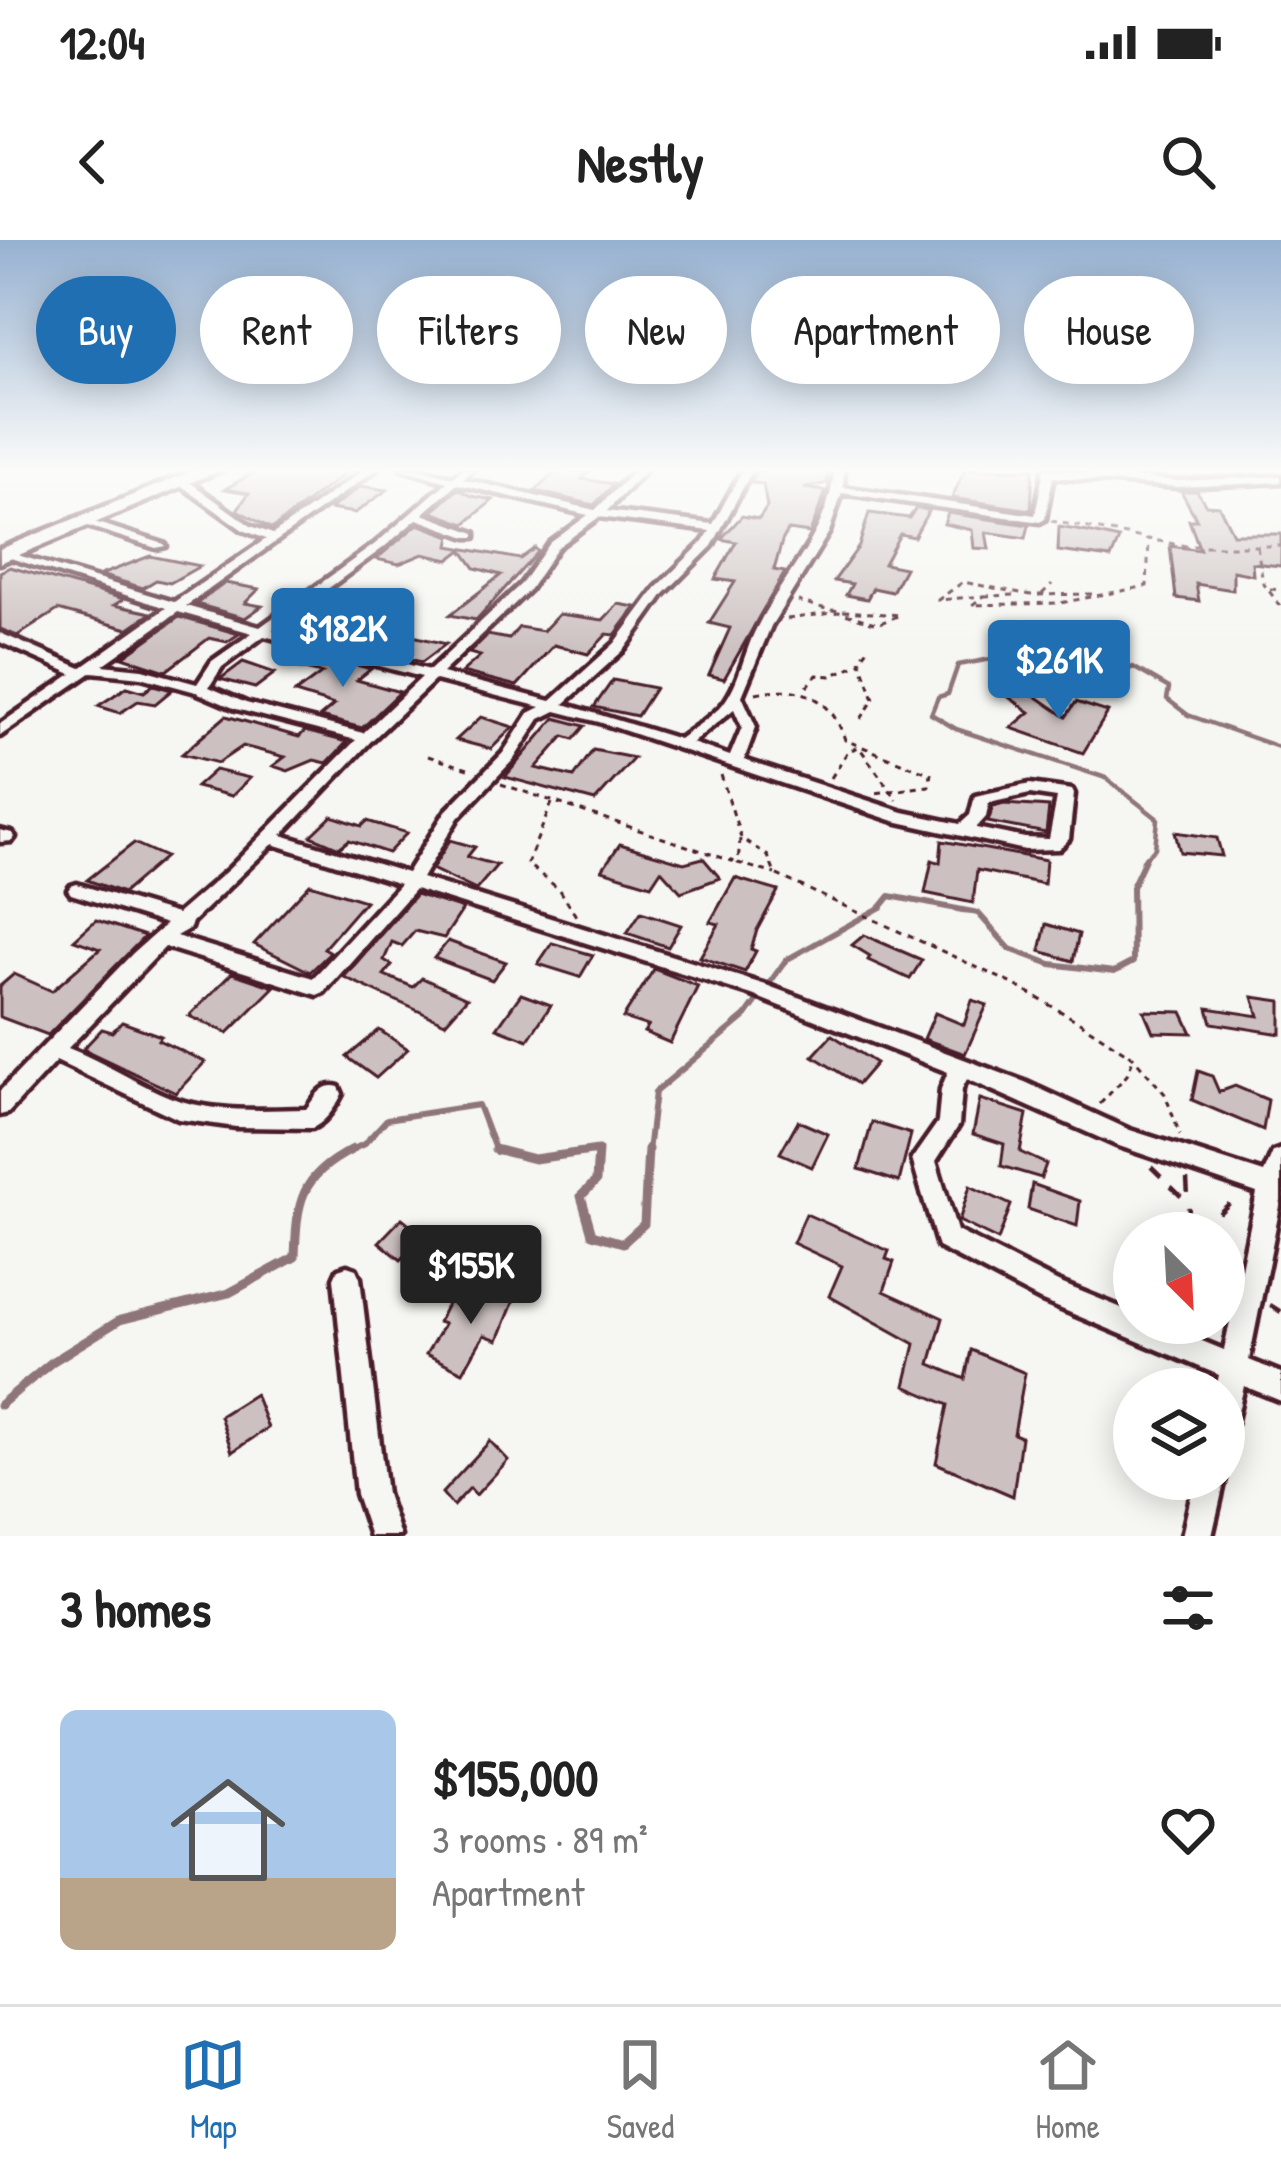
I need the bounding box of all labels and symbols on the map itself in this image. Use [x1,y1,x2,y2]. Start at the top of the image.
pin: $182K [259,588,427,690]
pin: $261K [975,620,1143,722]
north arrow [1113,1212,1245,1344]
pin: $155K [387,1225,555,1327]

